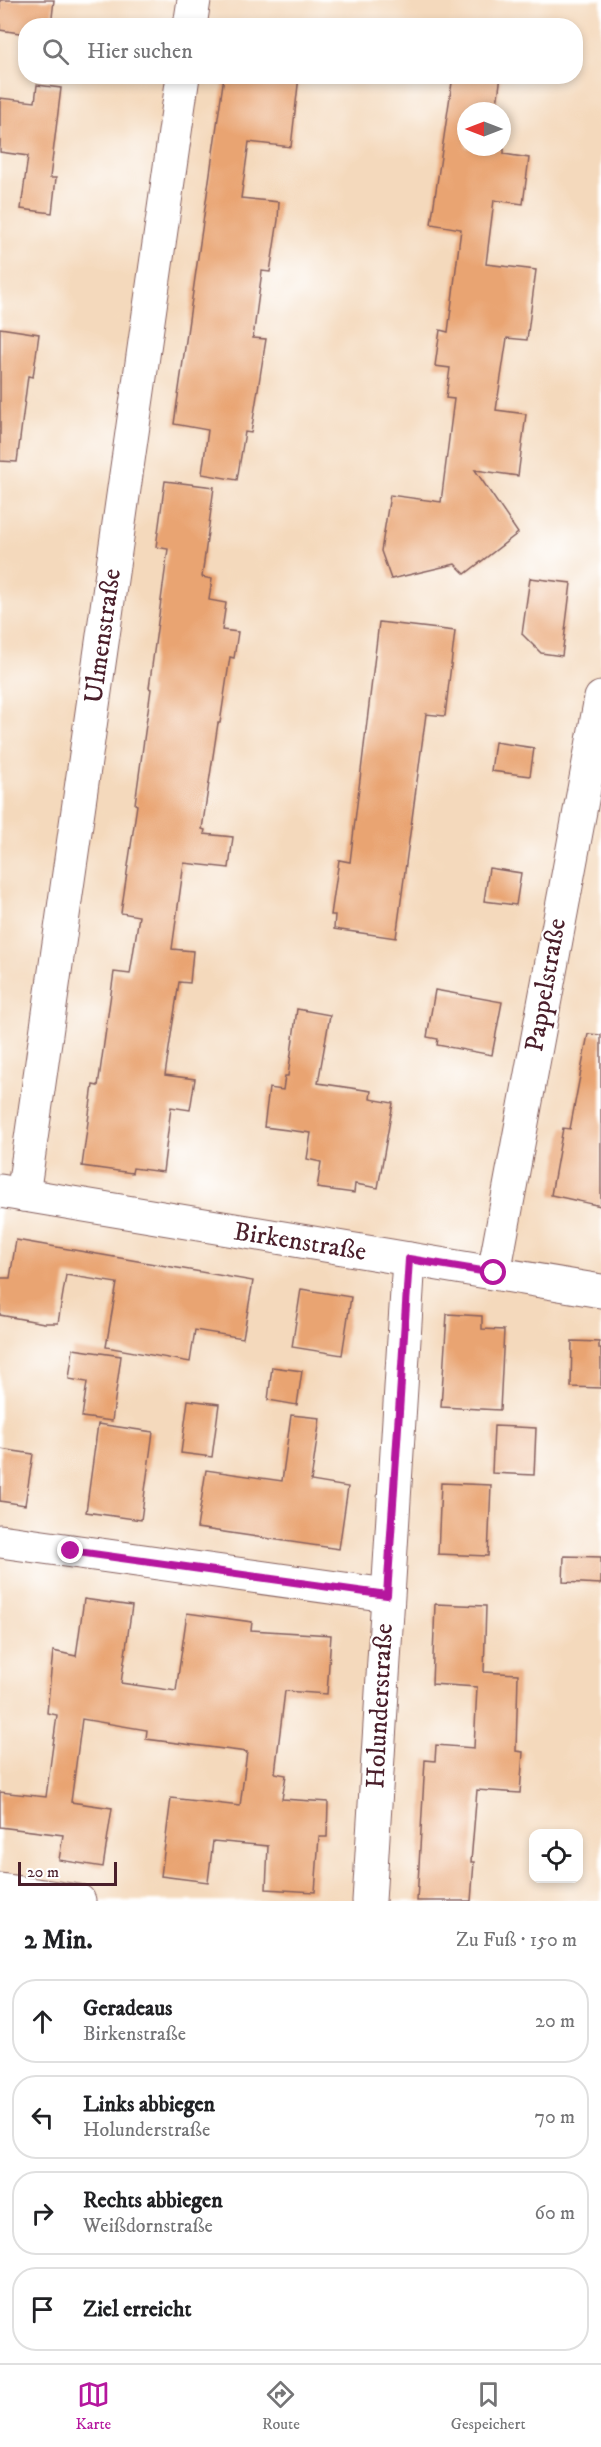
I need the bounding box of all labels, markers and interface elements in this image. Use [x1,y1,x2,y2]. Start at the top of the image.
search box [18,18,583,84]
icon: search [39,35,72,68]
text: Hier suchen [87,38,193,65]
north arrow [457,102,511,156]
street label: Ulmenstraße [77,566,129,706]
street label: Pappelstraße [518,916,574,1054]
street label: Birkenstraße [231,1215,369,1269]
route start [480,1259,506,1285]
route end [57,1537,83,1563]
street label: Holunderstraße [359,1623,401,1789]
map controls [529,1829,583,1883]
button: locate [529,1829,583,1883]
scale bar [18,1859,117,1886]
text: 20 m [27,1862,59,1882]
text: 2 Min. [24,1924,93,1957]
text: Zu Fuß · 150 m [456,1928,577,1953]
text: Geradeaus [83,1995,172,2022]
icon: ahead [26,2005,59,2038]
text: 20 m [535,2009,575,2034]
text: Birkenstraße [83,2022,186,2047]
text: Links abbiegen [83,2091,215,2118]
icon: left [26,2101,59,2134]
text: 70 m [534,2105,575,2130]
text: Holunderstraße [83,2118,210,2143]
text: Rechts abbiegen [83,2187,223,2214]
icon: right [26,2197,59,2230]
text: 60 m [535,2201,575,2226]
text: Weißdornstraße [83,2214,213,2239]
icon: arrive [26,2293,59,2326]
text: Ziel erreicht [83,2296,191,2323]
tab: Karte [75,2378,111,2434]
tab: Route [262,2378,300,2434]
tab: Gespeichert [451,2378,526,2434]

